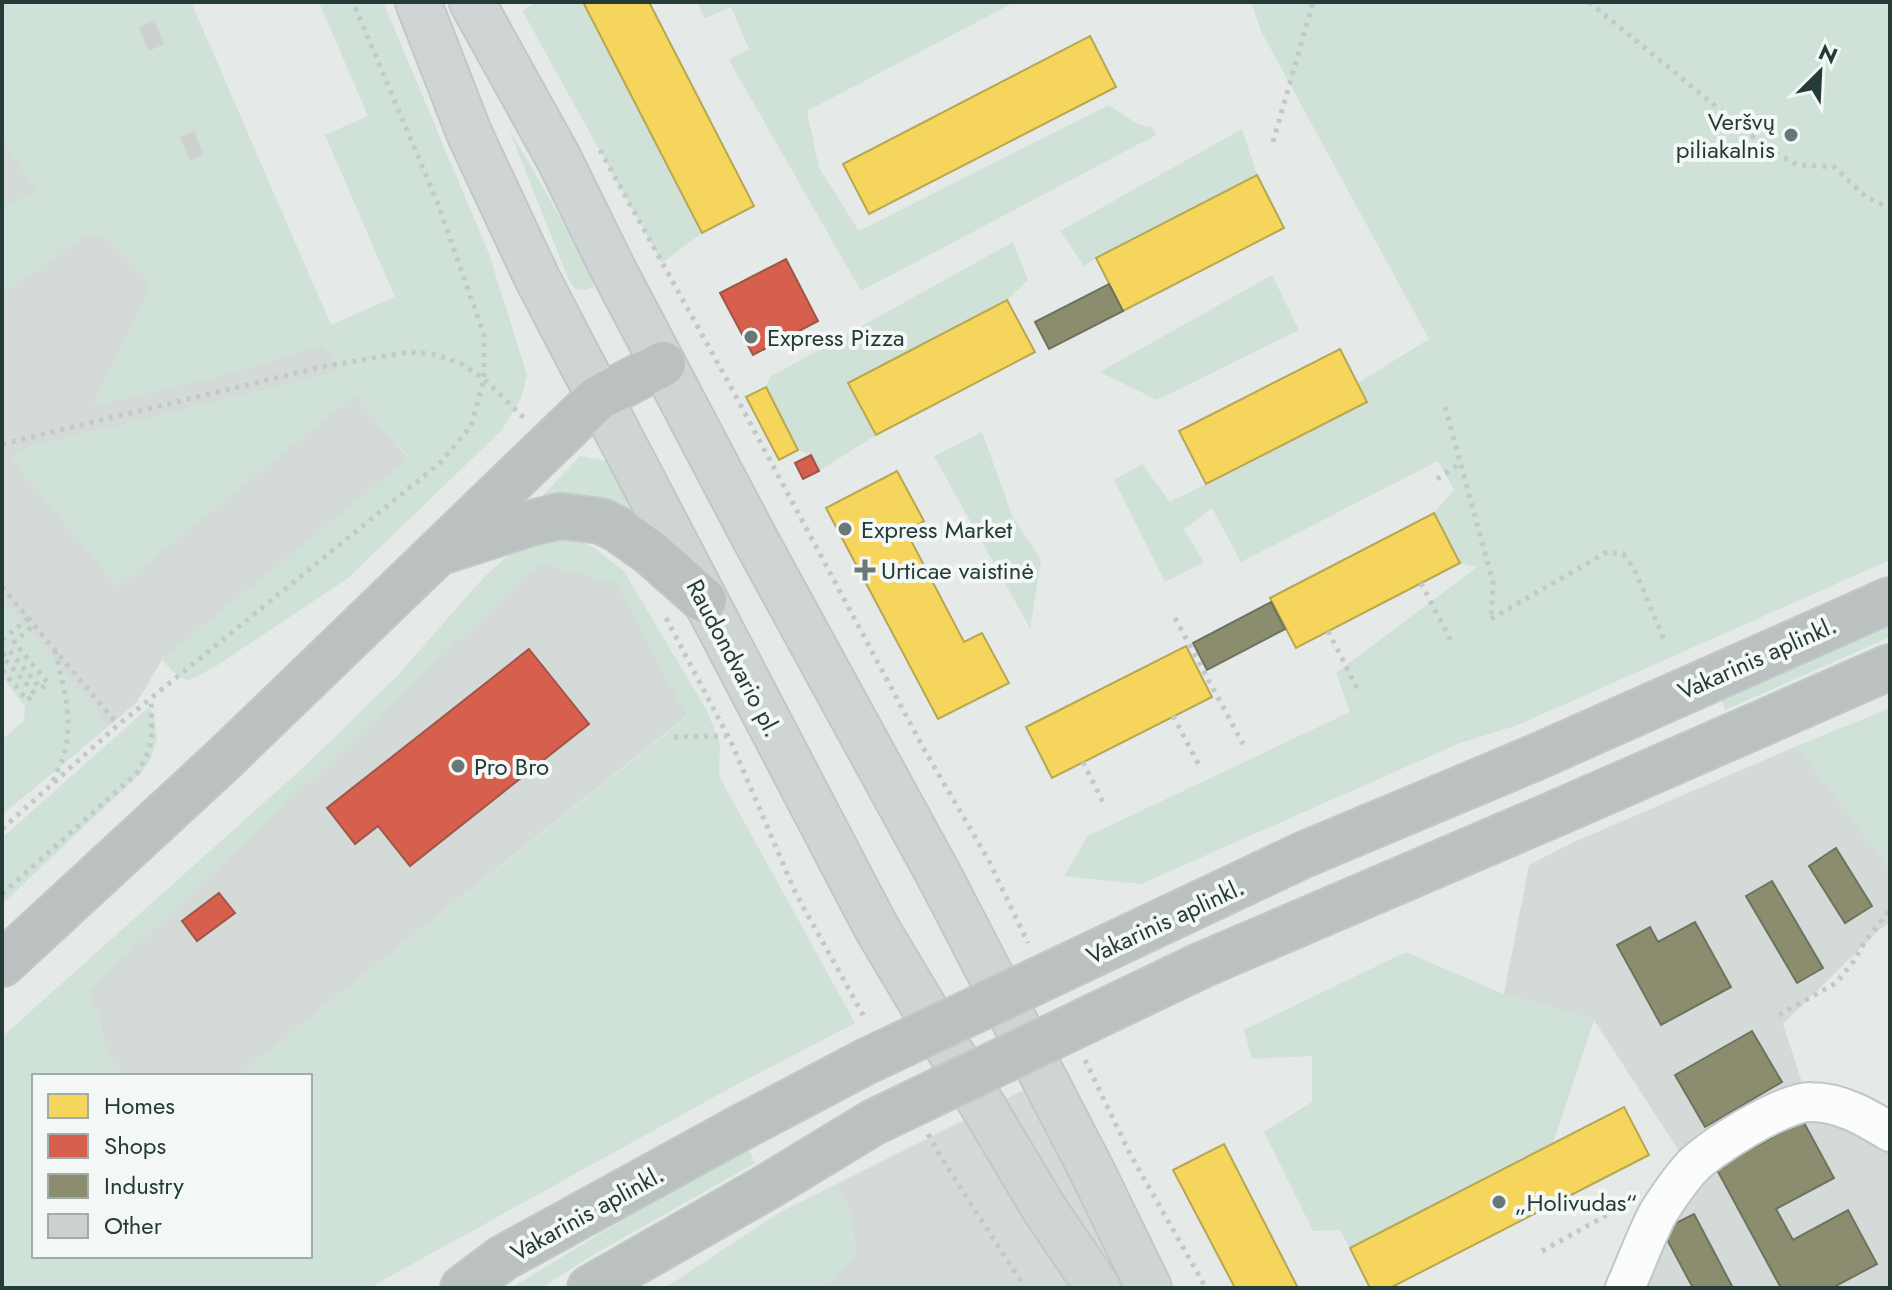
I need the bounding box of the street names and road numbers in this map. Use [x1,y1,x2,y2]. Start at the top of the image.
street label: Raudondvario pl. [678,573,790,743]
street label: Vakarinis aplinkl. [1672,607,1842,709]
street label: Vakarinis aplinkl. [1081,869,1249,973]
street label: Vakarinis aplinkl. [504,1156,670,1270]

